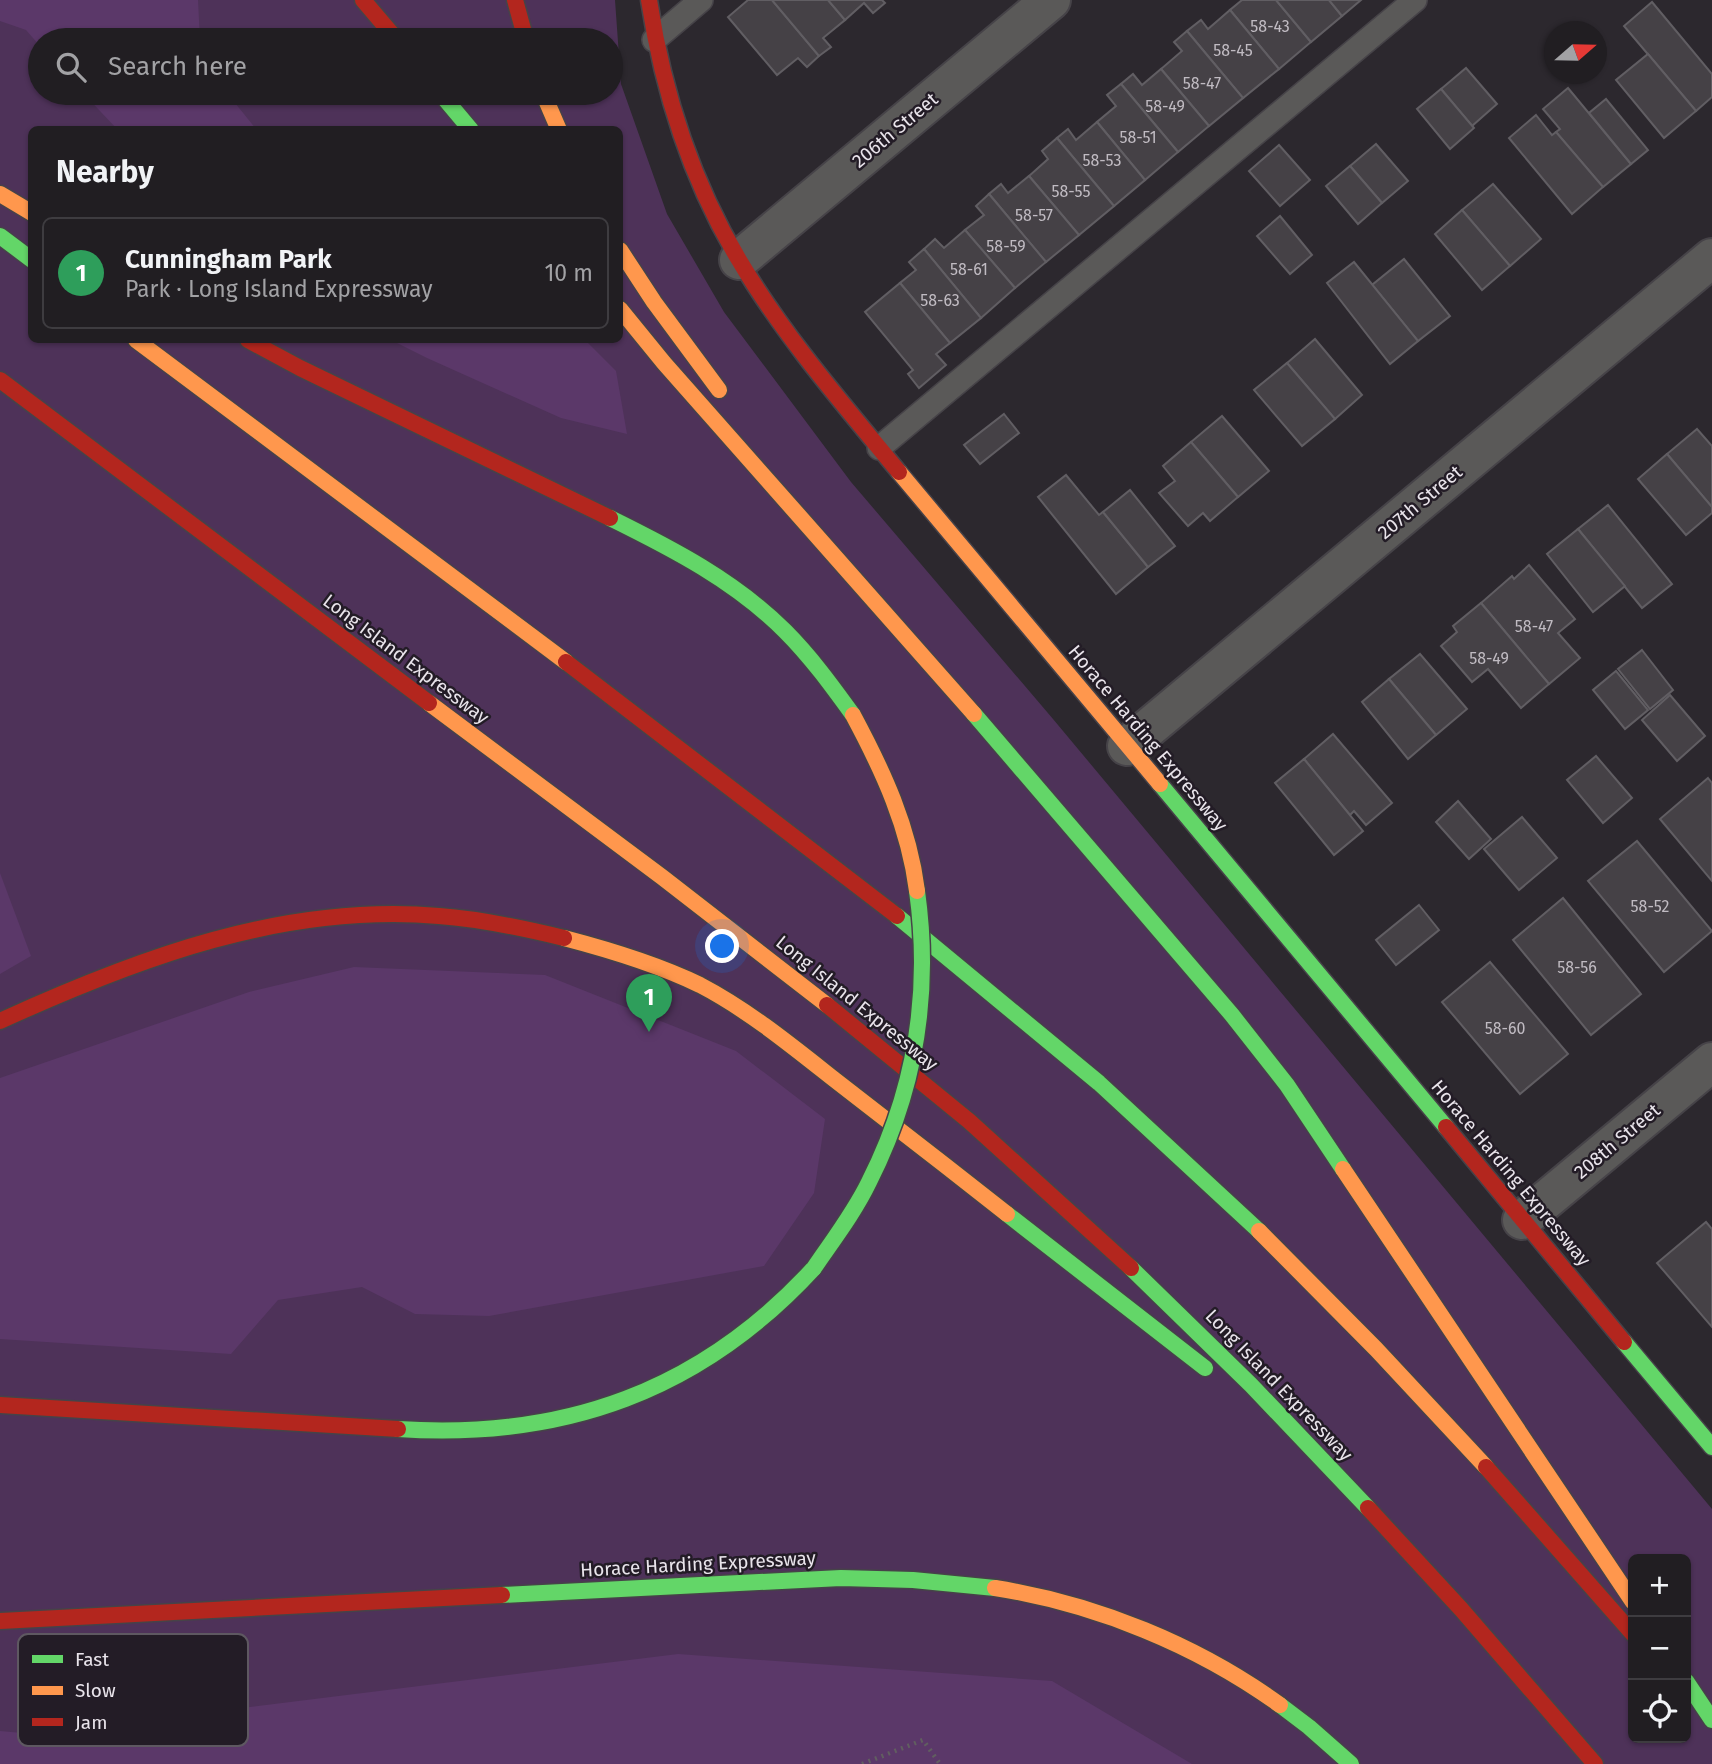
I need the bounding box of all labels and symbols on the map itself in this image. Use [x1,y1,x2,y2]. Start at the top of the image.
house number: 58-43 [1250,17,1290,36]
north arrow [1544,21,1607,84]
house number: 58-45 [1213,41,1253,60]
house number: 58-47 [1183,74,1221,93]
street label: 206th Street [847,87,943,172]
house number: 58-49 [1145,97,1185,116]
house number: 58-51 [1119,128,1157,147]
house number: 58-53 [1082,151,1122,170]
house number: 58-55 [1051,182,1091,201]
house number: 58-57 [1015,206,1053,225]
house number: 58-59 [986,237,1026,256]
house number: 58-61 [950,260,988,279]
house number: 58-63 [920,291,960,310]
street label: 207th Street [1373,460,1467,544]
street label: Long Island Expressway [318,589,494,729]
house number: 58-47 [1515,617,1553,636]
street label: Horace Harding Expressway [1063,640,1233,836]
house number: 58-49 [1469,649,1509,668]
house number: 58-52 [1631,897,1670,916]
your location [705,929,739,963]
street label: Long Island Expressway [771,931,943,1076]
house number: 58-56 [1557,958,1597,977]
pin: 1 [626,974,672,1032]
house number: 58-60 [1485,1019,1525,1038]
street label: Horace Harding Expressway [1426,1075,1596,1271]
street label: 208th Street [1569,1098,1665,1184]
street label: Long Island Expressway [1201,1304,1358,1466]
street label: Horace Harding Expressway [580,1546,817,1582]
legend [18,1634,248,1746]
text: Fast [75,1648,109,1671]
text: Slow [75,1679,116,1702]
text: Jam [75,1711,107,1734]

